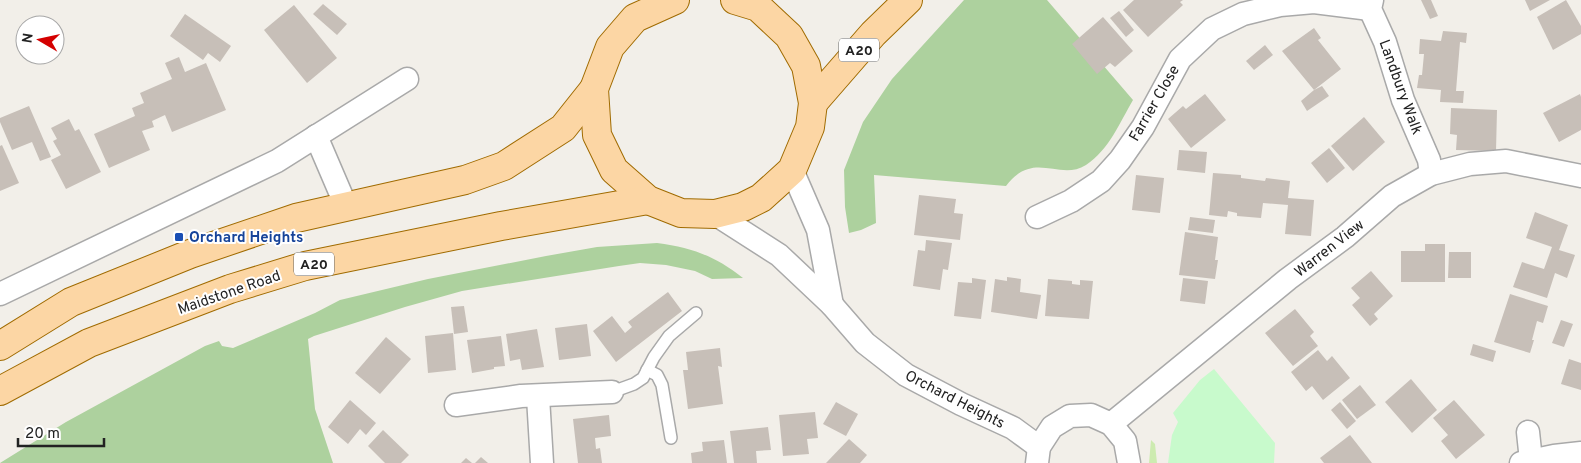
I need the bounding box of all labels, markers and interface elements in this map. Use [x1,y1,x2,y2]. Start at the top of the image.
north arrow [15,15,65,65]
text: N [19,32,38,45]
street label: Landbury Walk [1374,37,1426,138]
road number: A20 [839,38,879,62]
street label: Farrier Close [1126,62,1185,145]
street label: Warren View [1291,216,1369,282]
place label: Orchard Heights [189,229,303,248]
marker: Orchard Heights [173,231,185,243]
road number: A20 [294,252,334,276]
street label: Maidstone Road [176,267,283,320]
street label: Orchard Heights [901,367,1007,434]
scale bar [18,416,104,448]
text: 20 m [25,425,60,444]

